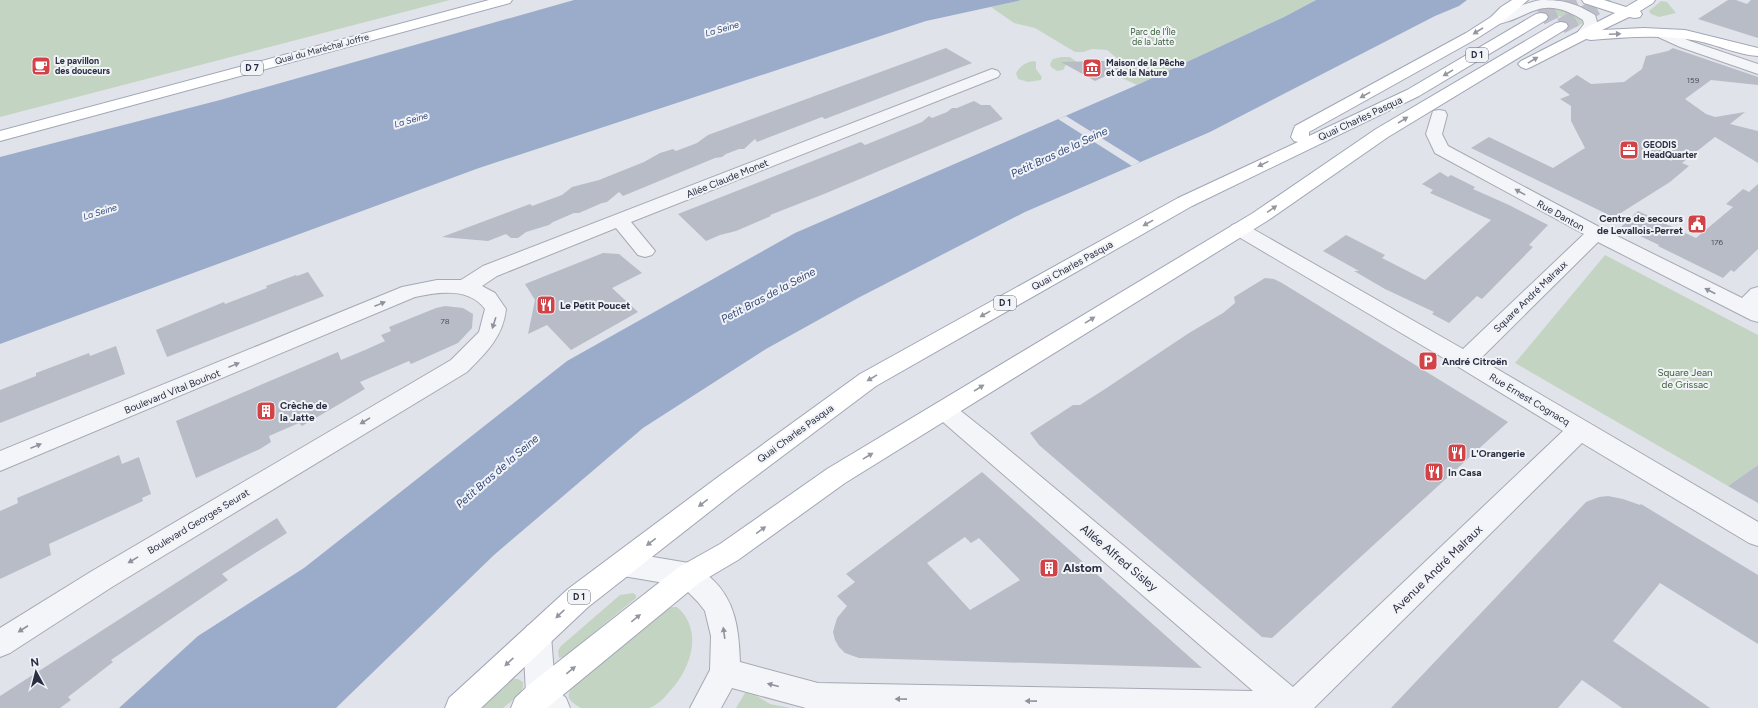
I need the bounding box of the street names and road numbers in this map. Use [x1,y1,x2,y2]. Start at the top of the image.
street label: Quai du Maréchal Joffre [274,31,370,66]
road number: D 1 [1466,48,1488,62]
road number: D 7 [241,61,263,75]
street label: Quai Charles Pasqua [1316,93,1404,144]
street label: Allée Claude Monet [684,156,770,201]
street label: Rue Danton [1535,197,1587,234]
street label: Quai Charles Pasqua [1029,238,1115,293]
street label: Square André Malraux [1491,257,1570,335]
road number: D 1 [994,296,1016,310]
street label: Boulevard Vital Bouhot [122,366,222,417]
street label: Rue Ernest Cognacq [1487,370,1573,429]
street label: Quai Charles Pasqua [755,401,836,465]
street label: Boulevard Georges Seurat [145,486,252,557]
street label: Allée Alfred Sisley [1078,522,1161,595]
street label: Avenue André Malraux [1389,522,1485,616]
road number: D 1 [568,590,590,604]

